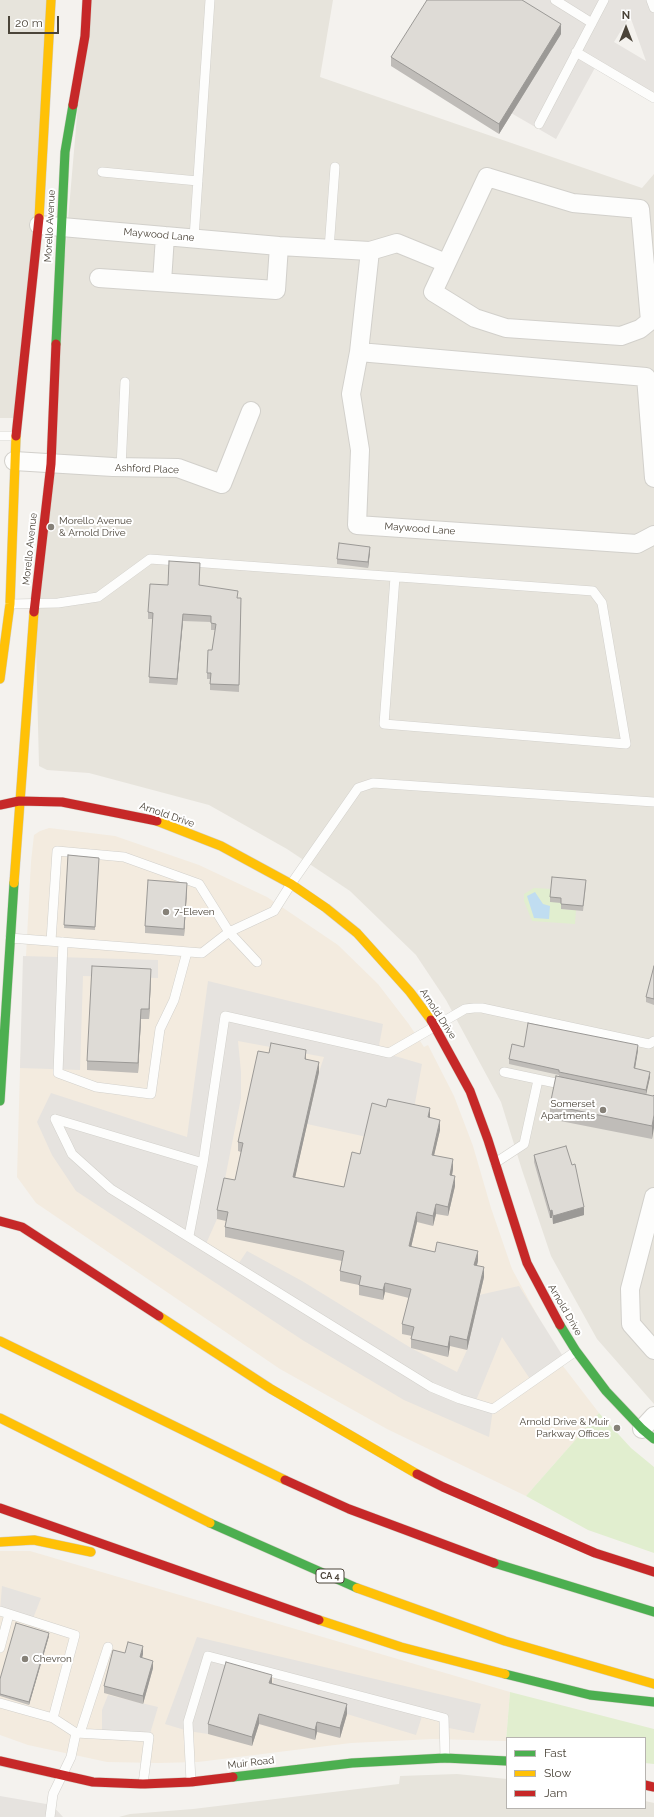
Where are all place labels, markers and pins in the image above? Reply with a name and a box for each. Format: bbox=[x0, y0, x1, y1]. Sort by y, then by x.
place label: Morello Avenue & Arnold Drive bbox=[59, 515, 132, 538]
marker: Morello Avenue & Arnold Drive bbox=[46, 522, 56, 532]
place label: 7-Eleven bbox=[174, 906, 215, 918]
marker: 7-Eleven bbox=[161, 907, 171, 917]
place label: Somerset Apartments bbox=[541, 1098, 595, 1122]
marker: Somerset Apartments bbox=[598, 1105, 608, 1115]
place label: Arnold Drive & Muir Parkway Offices bbox=[519, 1416, 609, 1440]
marker: Arnold Drive & Muir Parkway Offices bbox=[612, 1423, 622, 1433]
place label: Chevron bbox=[33, 1653, 72, 1665]
marker: Chevron bbox=[20, 1654, 30, 1664]

